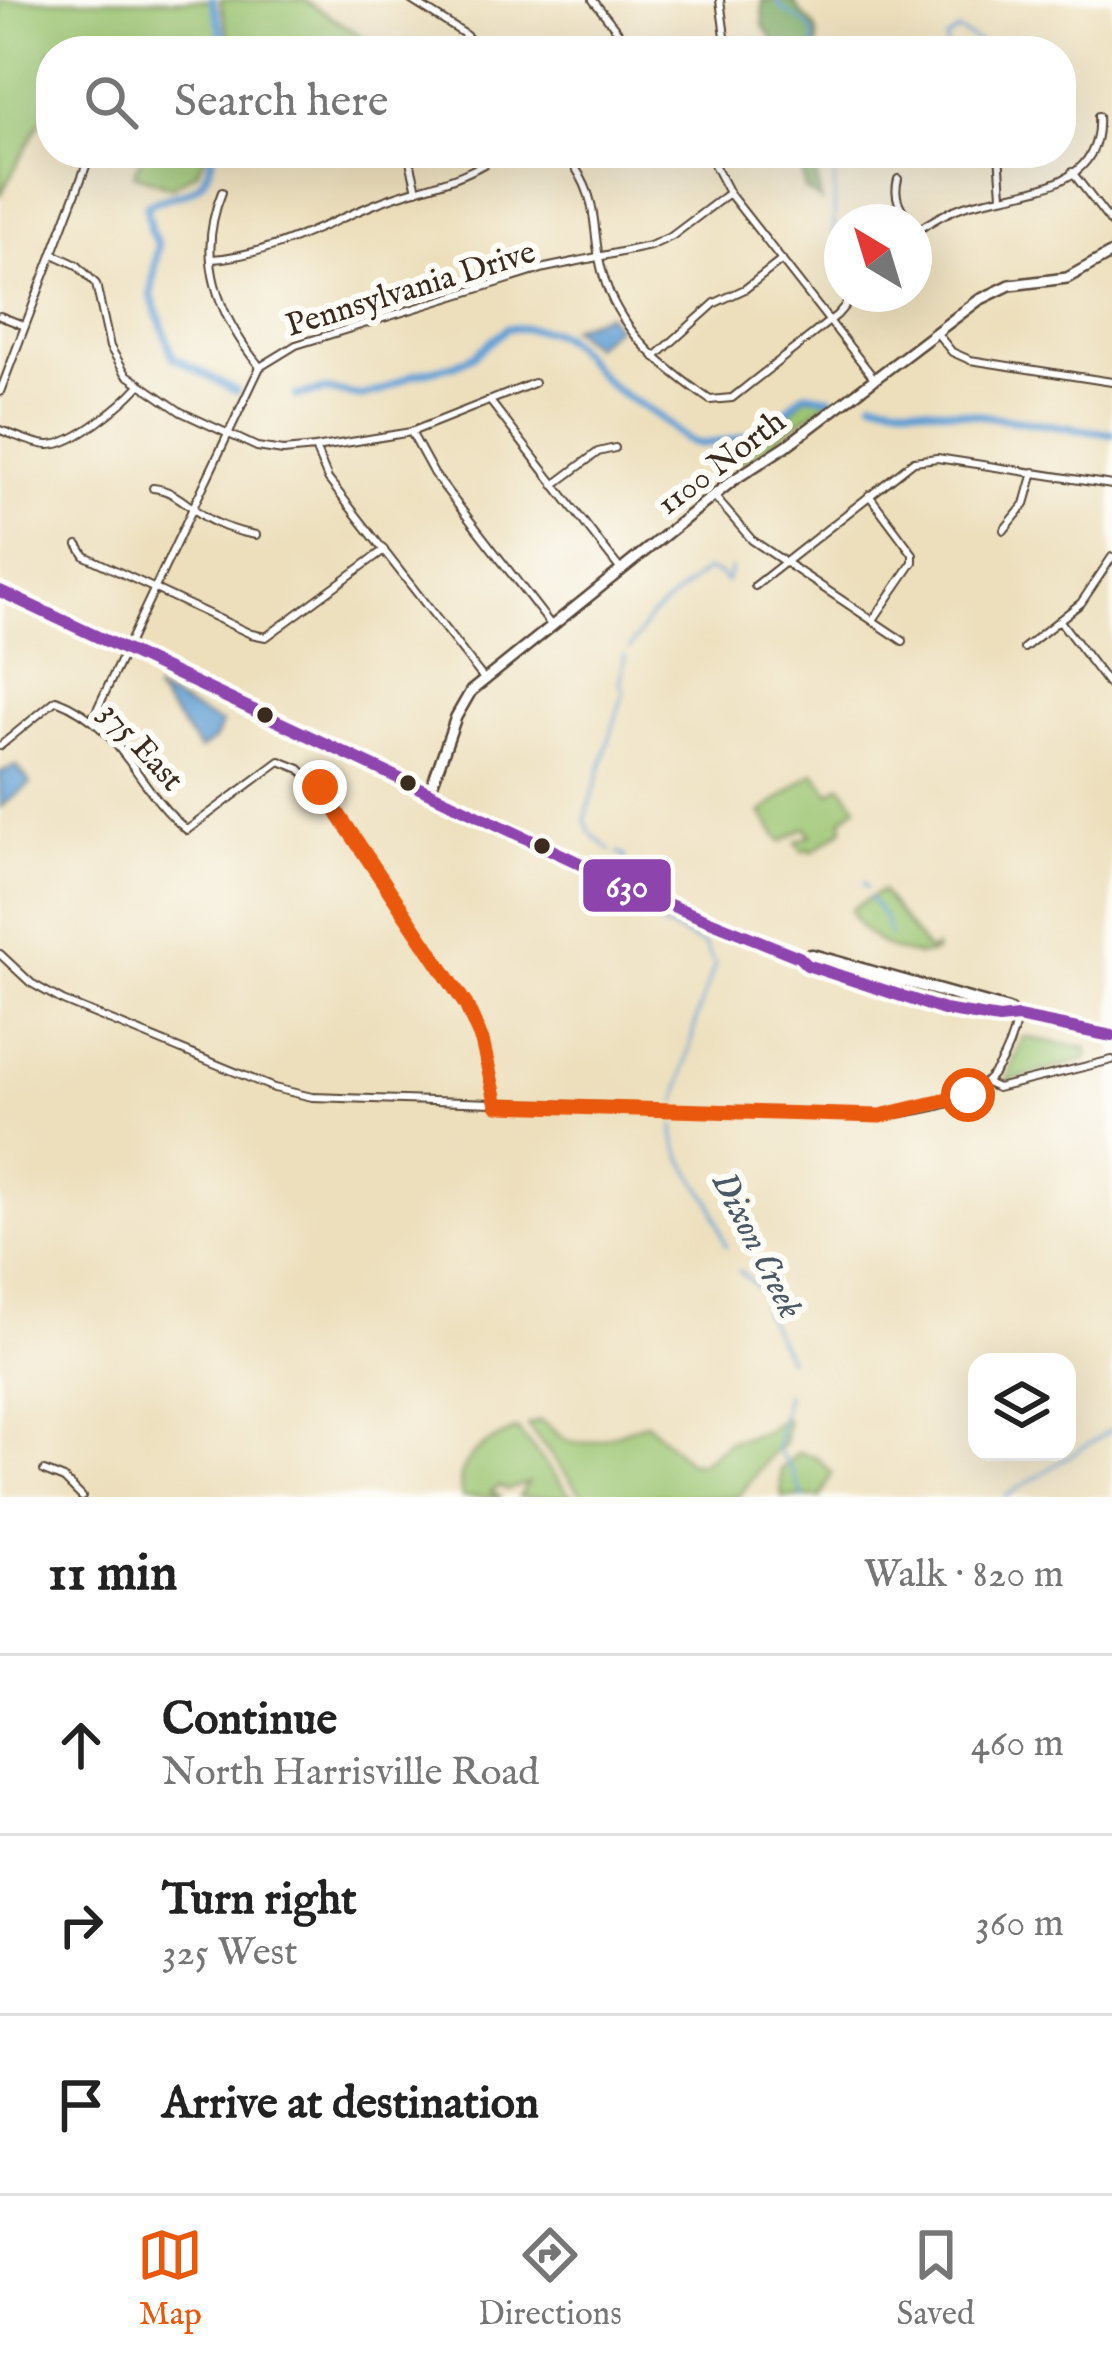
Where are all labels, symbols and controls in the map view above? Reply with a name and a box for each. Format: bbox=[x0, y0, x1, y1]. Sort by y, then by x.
search box bbox=[36, 36, 1076, 168]
icon: search bbox=[78, 69, 144, 135]
text: Search here bbox=[174, 74, 388, 131]
north arrow bbox=[824, 204, 932, 312]
street label: Pennsylvania Drive bbox=[281, 232, 541, 348]
street label: 1100 North bbox=[649, 401, 795, 525]
street label: 375 East bbox=[89, 693, 192, 801]
unlabelled marker bbox=[254, 704, 276, 726]
route end bbox=[293, 760, 347, 814]
unlabelled marker bbox=[397, 772, 419, 794]
unlabelled marker bbox=[531, 835, 553, 857]
line badge: 630 bbox=[581, 857, 673, 914]
text: 630 bbox=[606, 867, 648, 909]
route start bbox=[941, 1068, 995, 1122]
water label: Dixon Creek bbox=[700, 1164, 813, 1326]
map controls bbox=[968, 1353, 1076, 1461]
button: layers bbox=[968, 1353, 1076, 1461]
text: 11 min bbox=[48, 1543, 177, 1608]
text: Walk · 820 m bbox=[864, 1551, 1064, 1600]
text: Continue bbox=[162, 1692, 337, 1749]
icon: ahead bbox=[48, 1712, 114, 1778]
text: 460 m bbox=[971, 1720, 1064, 1769]
text: North Harrisville Road bbox=[162, 1749, 539, 1798]
text: Turn right bbox=[162, 1872, 357, 1929]
icon: right bbox=[48, 1892, 114, 1958]
text: 360 m bbox=[975, 1900, 1064, 1949]
text: 325 West bbox=[162, 1929, 298, 1978]
icon: arrive bbox=[48, 2072, 114, 2138]
text: Arrive at destination bbox=[162, 2076, 539, 2133]
tab: Map bbox=[137, 2222, 203, 2336]
tab: Directions bbox=[478, 2222, 622, 2336]
tab: Saved bbox=[897, 2222, 975, 2336]

